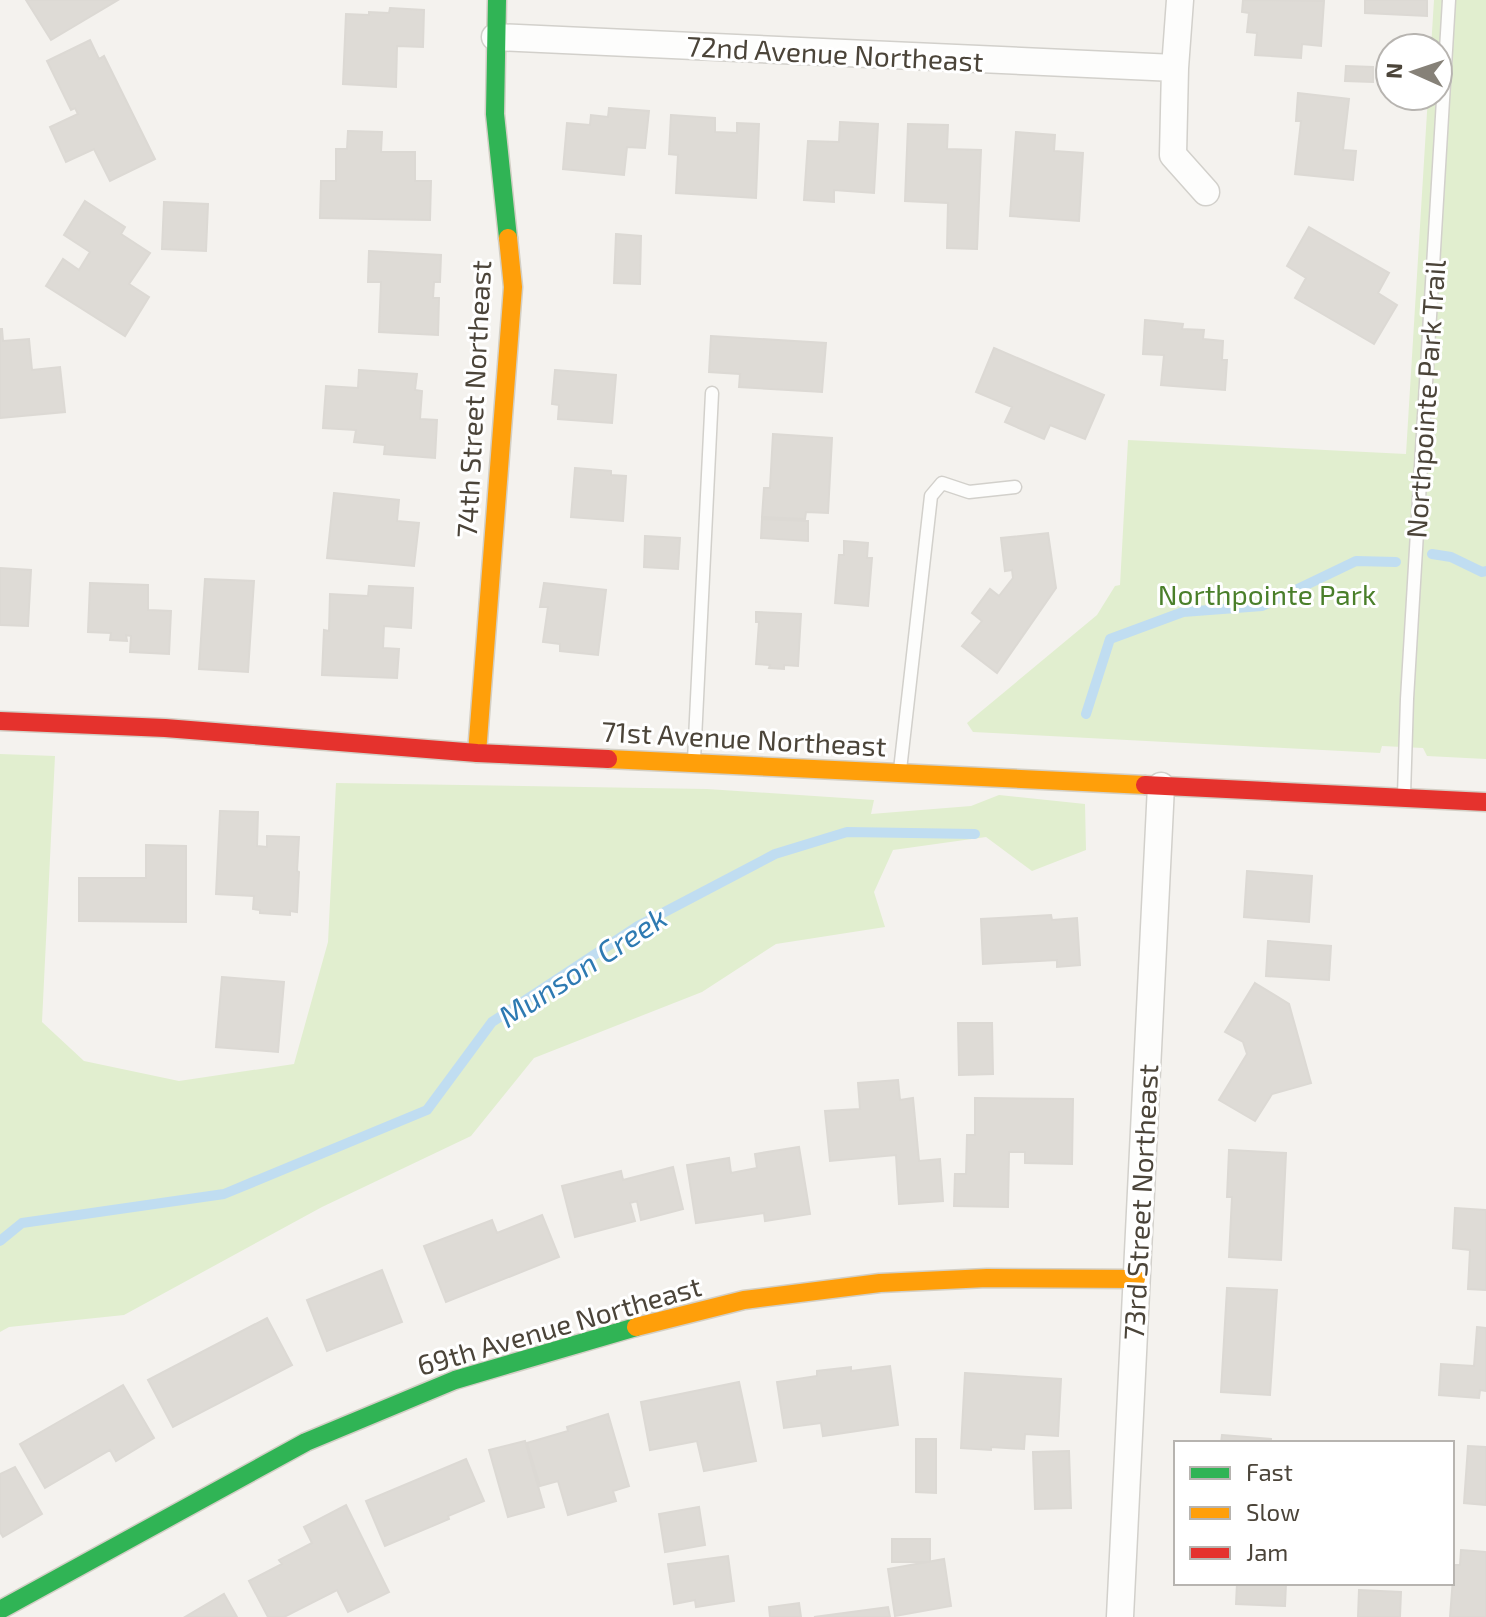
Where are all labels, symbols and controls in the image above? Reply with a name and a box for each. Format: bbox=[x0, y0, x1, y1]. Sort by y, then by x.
street label: 72nd Avenue Northeast bbox=[686, 28, 984, 78]
north arrow bbox=[1374, 32, 1454, 112]
text: N bbox=[1380, 62, 1406, 80]
street label: Northpointe Park Trail bbox=[1398, 258, 1452, 539]
street label: 74th Street Northeast bbox=[449, 259, 497, 539]
park label: Northpointe Park bbox=[1158, 577, 1376, 611]
street label: 71st Avenue Northeast bbox=[601, 714, 887, 762]
water label: Munson Creek bbox=[491, 898, 673, 1034]
street label: 73rd Street Northeast bbox=[1116, 1063, 1164, 1341]
street label: 69th Avenue Northeast bbox=[413, 1268, 705, 1382]
legend bbox=[1174, 1441, 1454, 1585]
text: Fast bbox=[1246, 1457, 1293, 1486]
text: Slow bbox=[1246, 1497, 1300, 1526]
text: Jam bbox=[1246, 1537, 1288, 1566]

